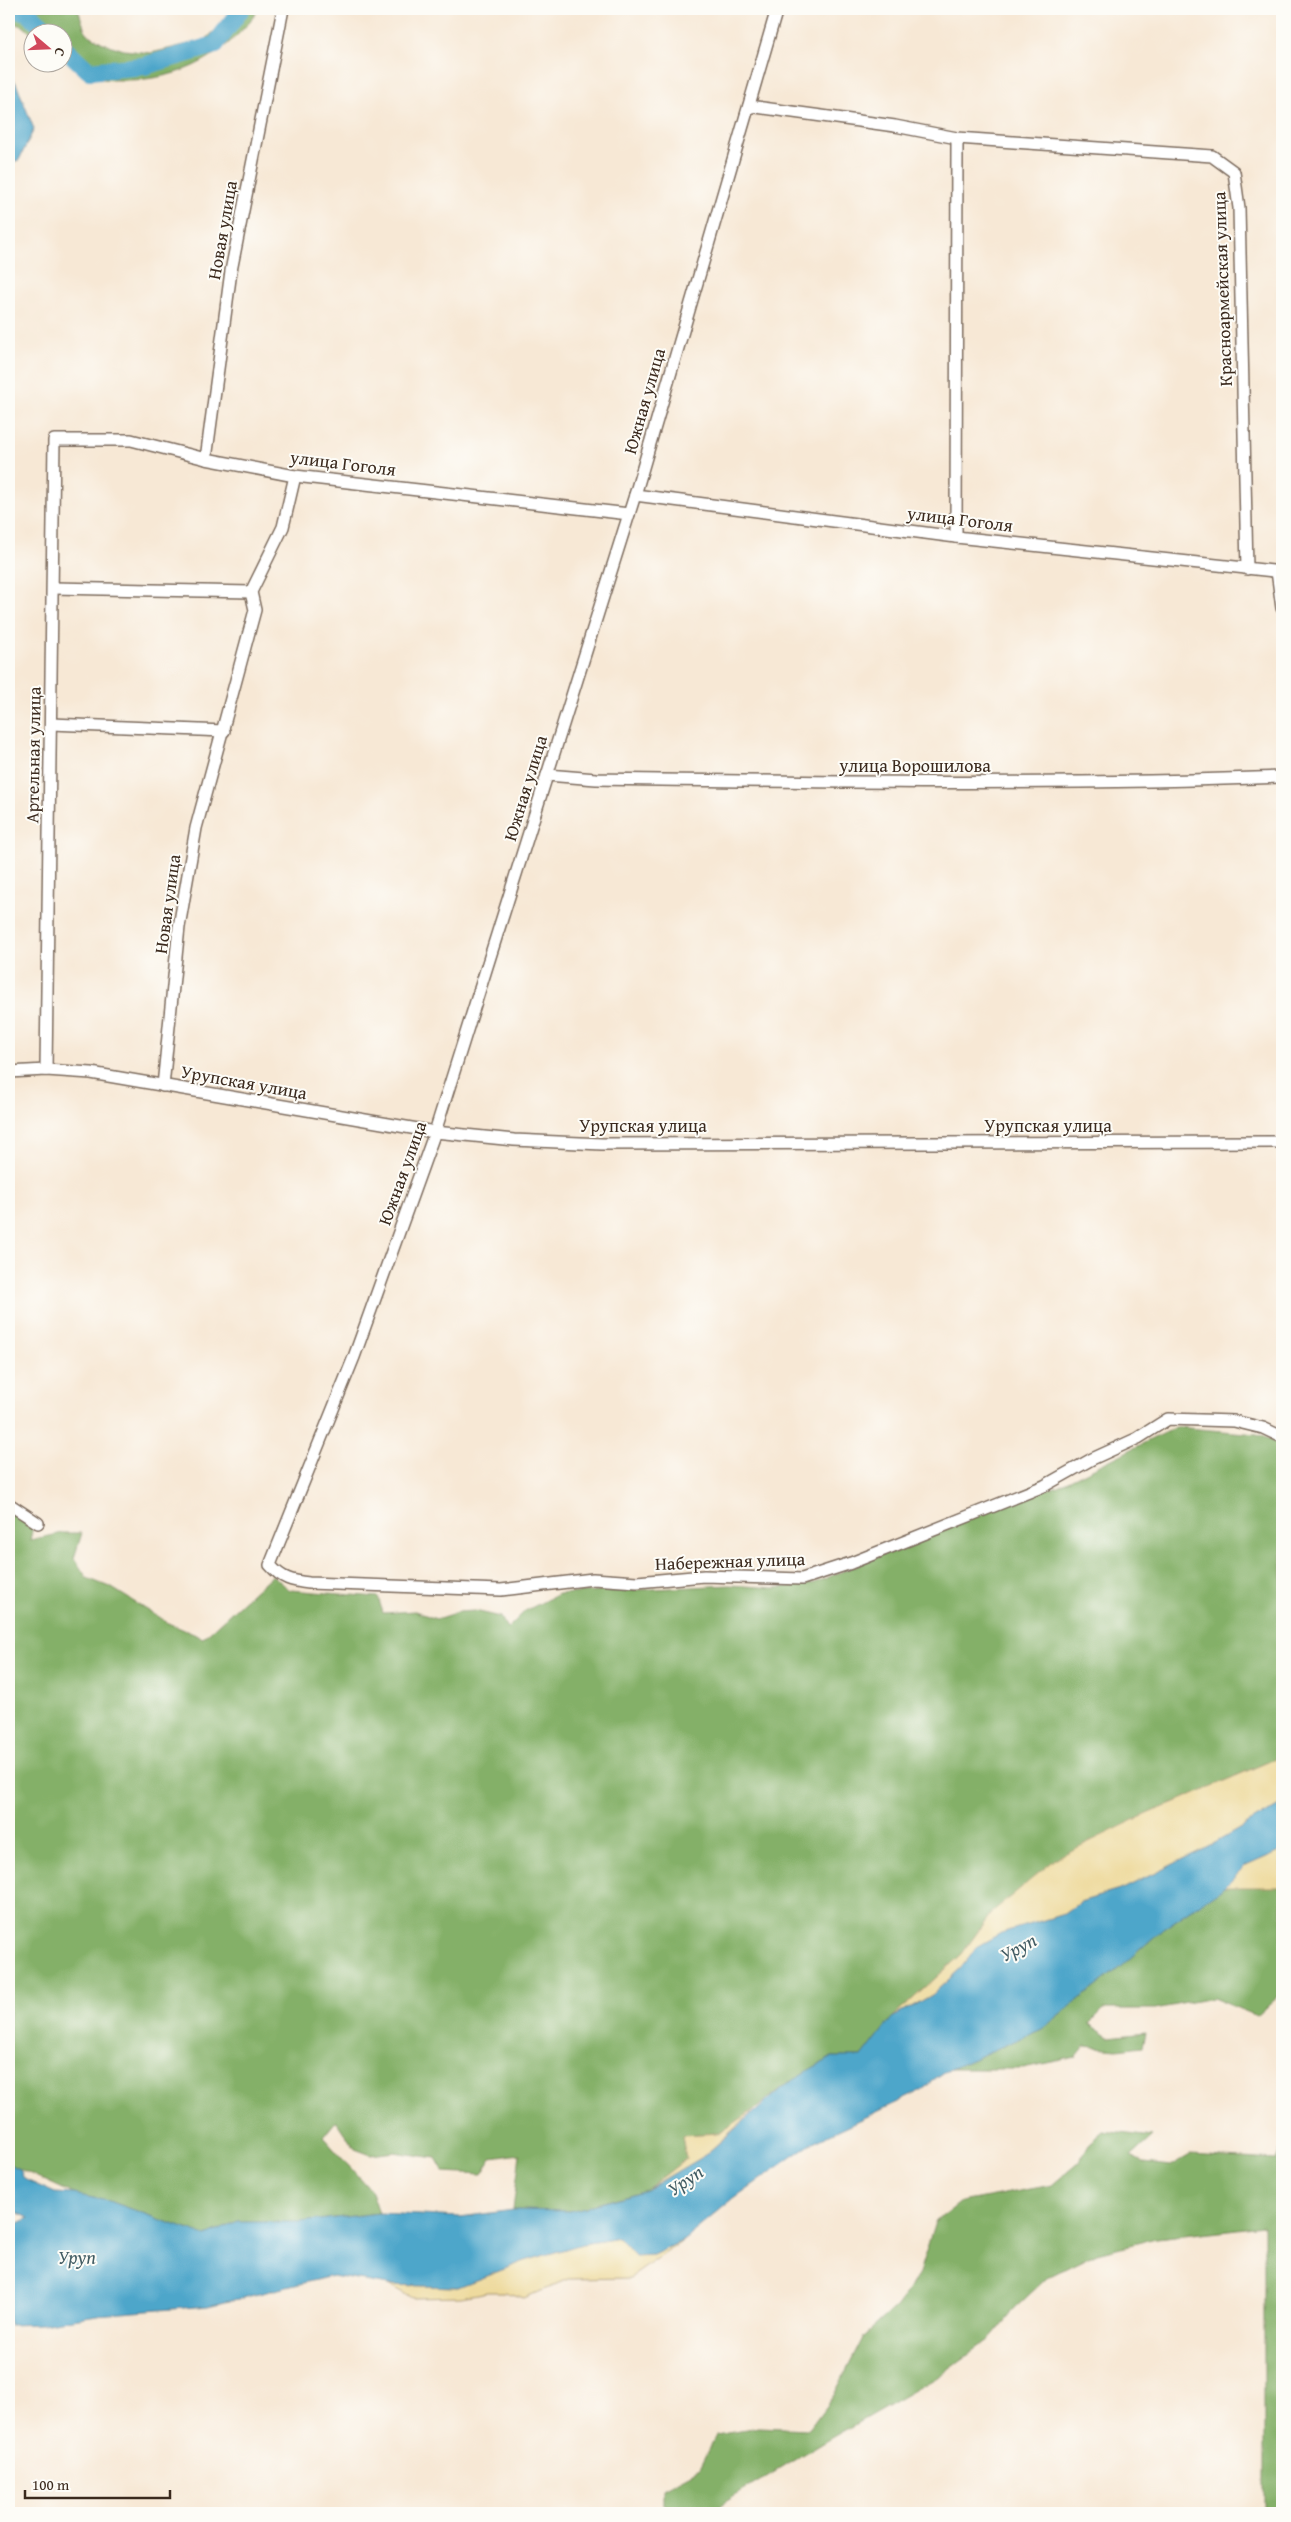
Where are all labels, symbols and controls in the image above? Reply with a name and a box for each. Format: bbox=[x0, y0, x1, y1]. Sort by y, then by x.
north arrow bbox=[22, 22, 72, 72]
text: С bbox=[50, 45, 71, 59]
street label: Новая улица bbox=[200, 178, 244, 282]
street label: Красноармейская улица bbox=[1205, 191, 1239, 387]
street label: Южная улица bbox=[616, 344, 672, 457]
street label: улица Гоголя bbox=[288, 443, 397, 483]
street label: улица Гоголя bbox=[905, 499, 1014, 539]
street label: Артельная улица bbox=[18, 686, 48, 824]
street label: Южная улица bbox=[496, 731, 554, 844]
street label: улица Ворошилова bbox=[838, 752, 991, 779]
street label: Новая улица bbox=[147, 852, 187, 955]
street label: Урупская улица bbox=[179, 1058, 310, 1106]
street label: Урупская улица bbox=[579, 1112, 707, 1139]
street label: Урупская улица bbox=[984, 1112, 1112, 1139]
street label: Южная улица bbox=[371, 1117, 434, 1229]
street label: Набережная улица bbox=[654, 1545, 806, 1577]
water label: Уруп bbox=[995, 1926, 1042, 1968]
water label: Уруп bbox=[661, 2158, 709, 2202]
water label: Уруп bbox=[58, 2243, 96, 2271]
scale bar bbox=[25, 2467, 170, 2499]
text: 100 m bbox=[32, 2474, 70, 2495]

